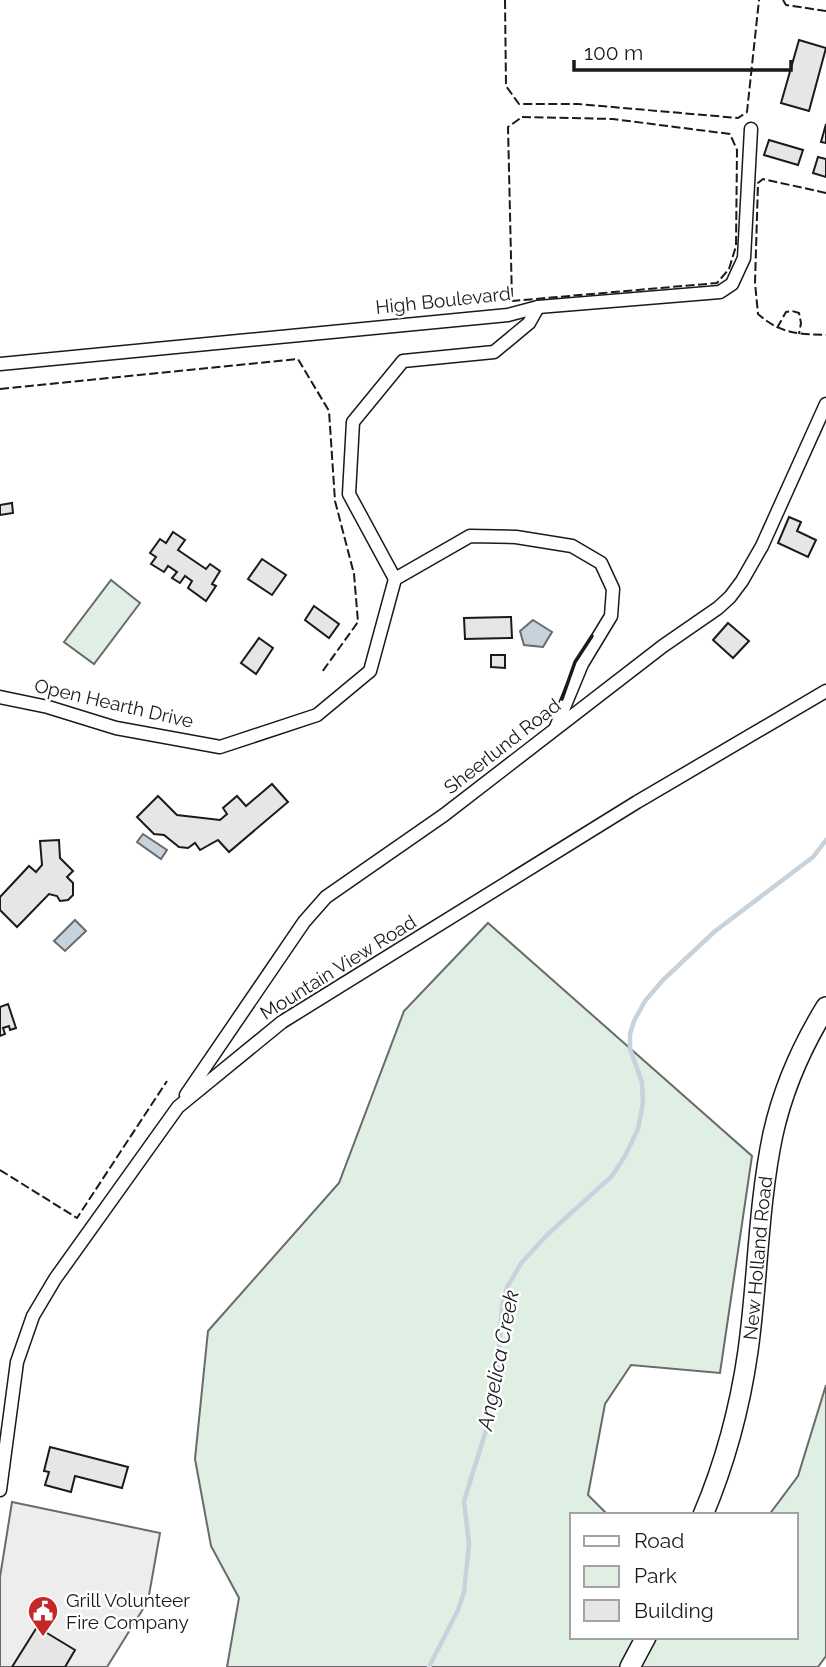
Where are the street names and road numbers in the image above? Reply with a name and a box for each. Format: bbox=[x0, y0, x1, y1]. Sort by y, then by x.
street label: High Boulevard bbox=[374, 282, 512, 318]
street label: Open Hearth Drive bbox=[32, 674, 196, 732]
street label: Sheerlund Road bbox=[440, 694, 564, 798]
street label: Mountain View Road bbox=[256, 910, 420, 1024]
street label: New Holland Road bbox=[739, 1175, 777, 1341]

